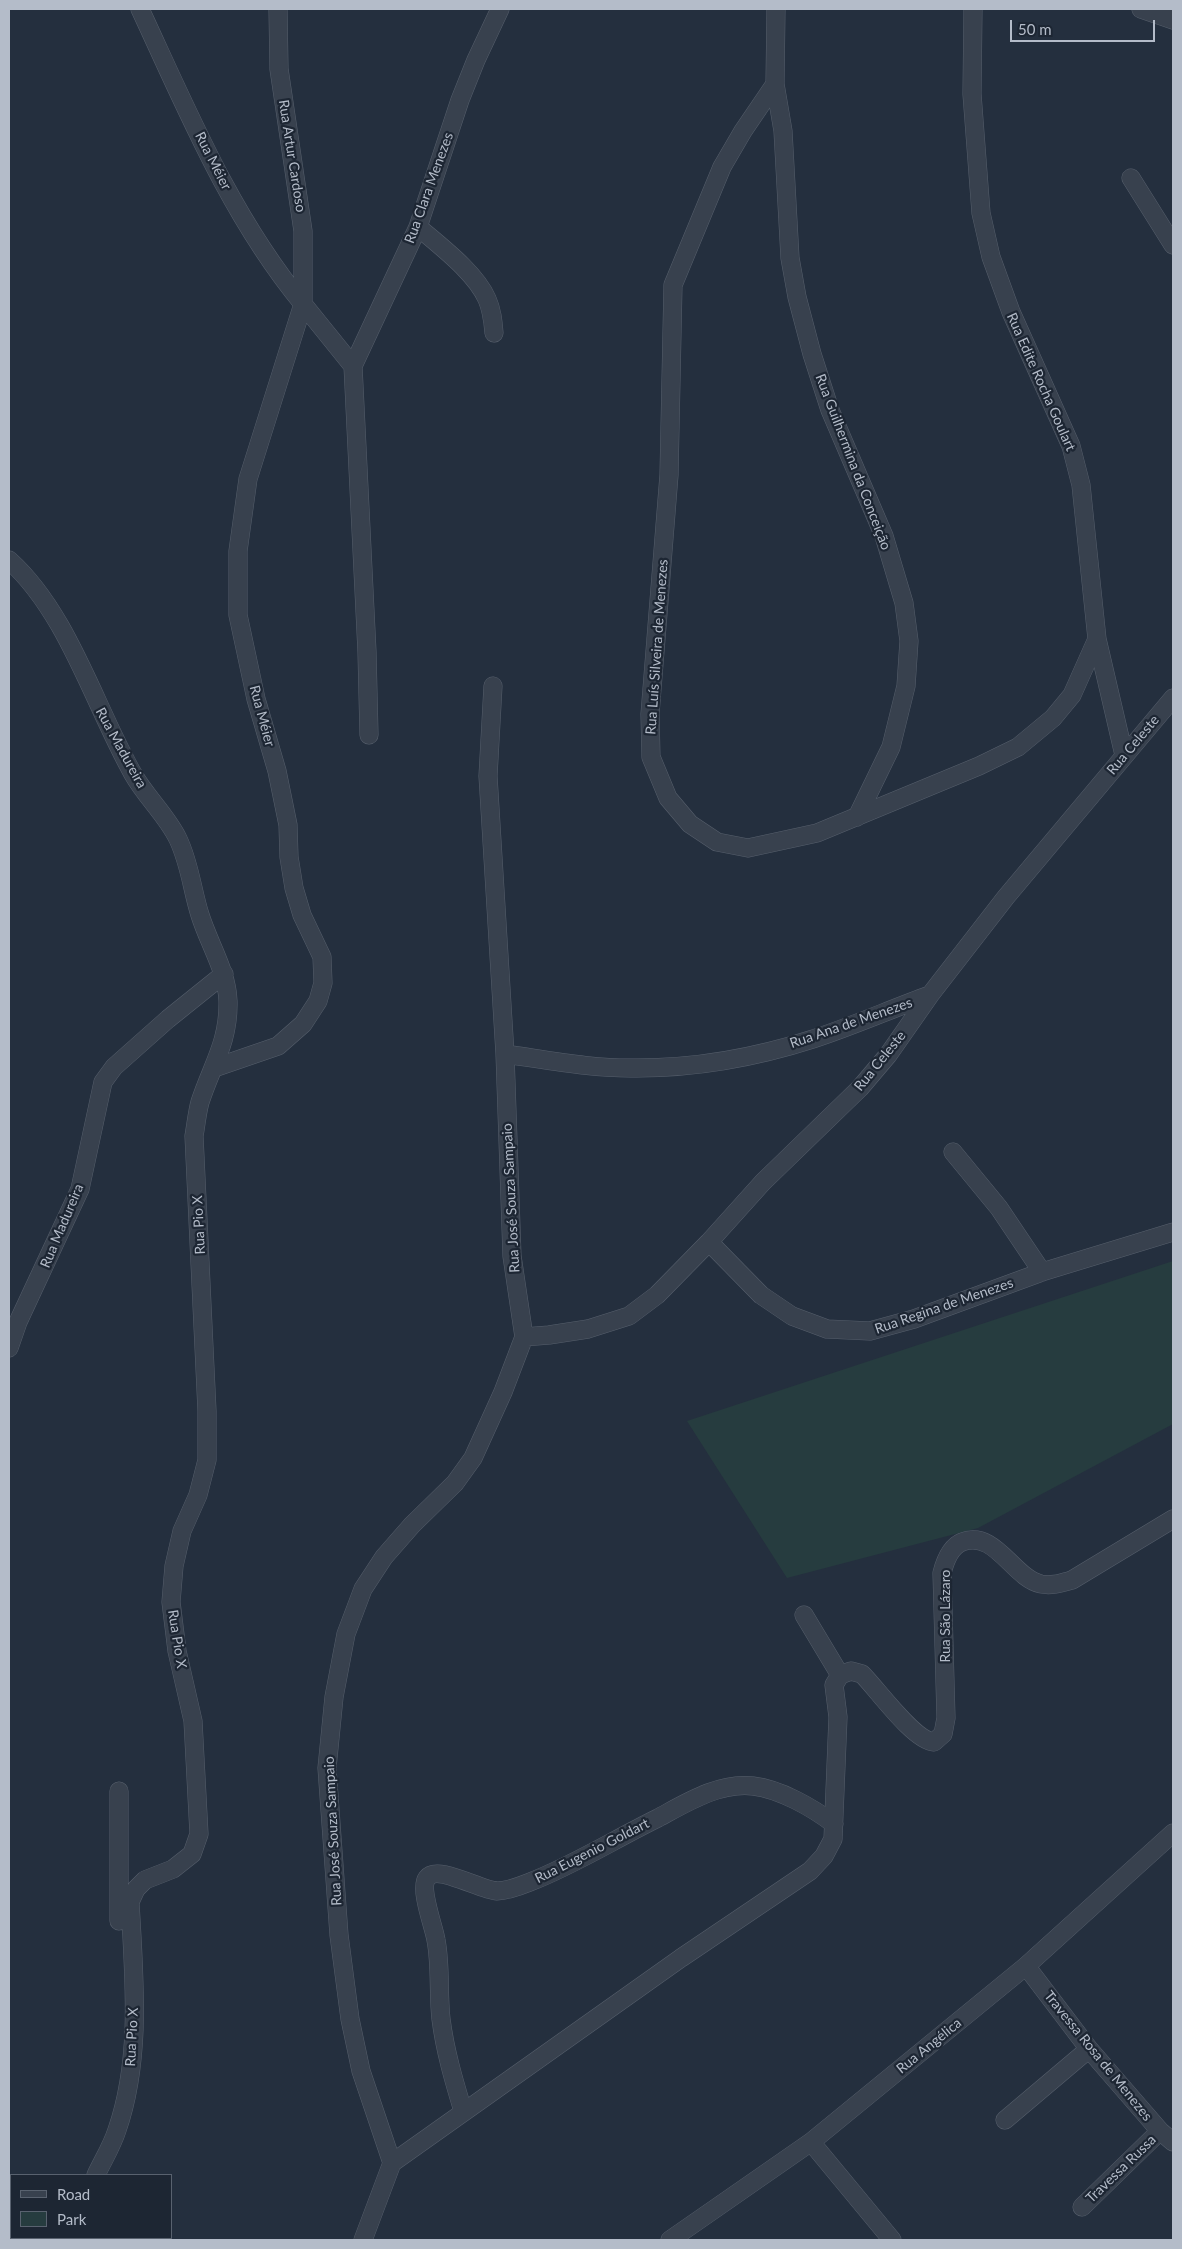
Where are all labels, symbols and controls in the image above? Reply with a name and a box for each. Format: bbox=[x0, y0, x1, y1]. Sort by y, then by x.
scale bar bbox=[1012, 10, 1157, 42]
text: 50 m bbox=[1018, 20, 1052, 38]
street label: Rua Artur Cardoso bbox=[275, 98, 309, 214]
street label: Rua Méier bbox=[191, 129, 235, 193]
street label: Rua Clara Menezes bbox=[401, 130, 457, 246]
street label: Rua Edite Rocha Goulart bbox=[1003, 310, 1079, 454]
street label: Rua Guilhermina da Conceição bbox=[812, 372, 894, 552]
street label: Rua Luís Silveira de Menezes bbox=[642, 559, 672, 735]
street label: Rua Méier bbox=[246, 683, 278, 749]
street label: Rua Madureira bbox=[92, 705, 150, 791]
street label: Rua Celeste bbox=[1103, 712, 1163, 778]
street label: Rua Ana de Menezes bbox=[788, 994, 914, 1052]
street label: Rua Celeste bbox=[851, 1028, 909, 1094]
street label: Rua José Souza Sampaio bbox=[499, 1123, 523, 1273]
street label: Rua Madureira bbox=[37, 1181, 87, 1271]
street label: Rua Pio X bbox=[189, 1195, 209, 1255]
street label: Rua Regina de Menezes bbox=[873, 1274, 1015, 1338]
street label: Rua São Lázaro bbox=[937, 1570, 953, 1662]
street label: Rua Pio X bbox=[164, 1608, 190, 1670]
street label: Rua José Souza Sampaio bbox=[321, 1756, 345, 1906]
street label: Rua Eugenio Goldart bbox=[532, 1815, 652, 1887]
street label: Travessa Rosa de Menezes bbox=[1040, 1988, 1156, 2124]
street label: Rua Pio X bbox=[122, 2007, 142, 2067]
street label: Rua Angélica bbox=[893, 2015, 965, 2077]
street label: Travessa Russa bbox=[1082, 2131, 1160, 2207]
legend bbox=[10, 2174, 172, 2239]
text: Road bbox=[57, 2185, 90, 2203]
text: Park bbox=[57, 2210, 86, 2228]

